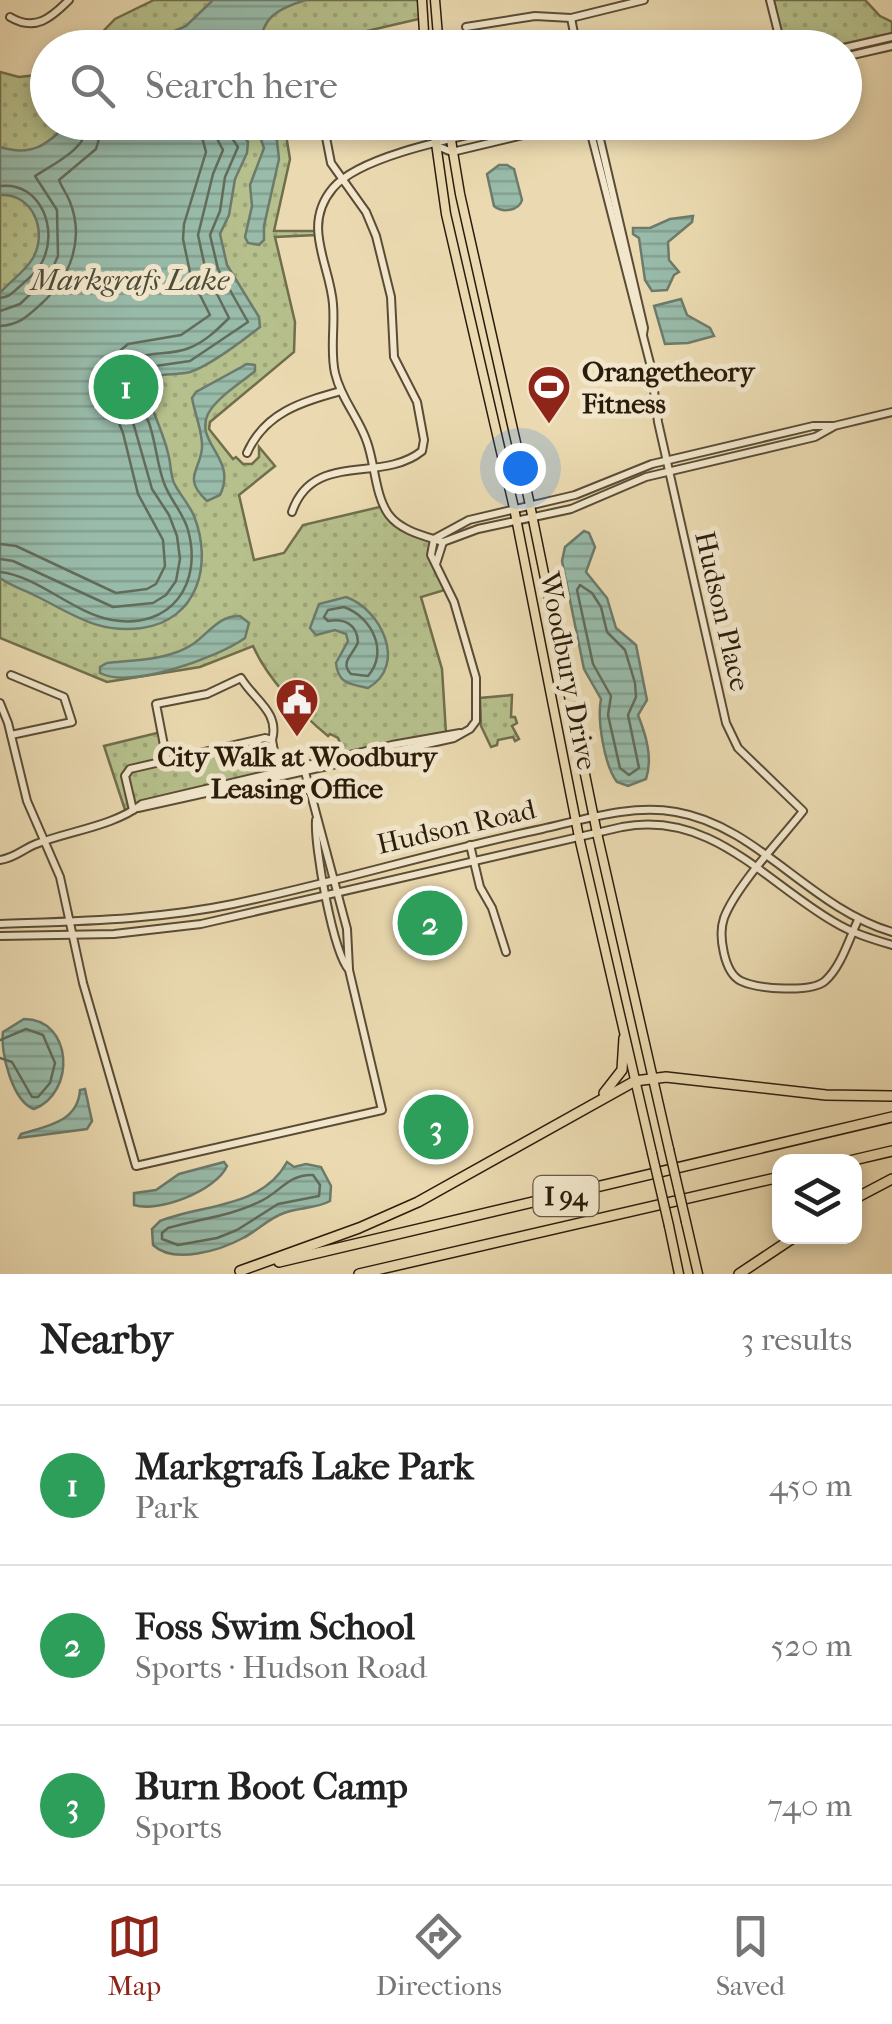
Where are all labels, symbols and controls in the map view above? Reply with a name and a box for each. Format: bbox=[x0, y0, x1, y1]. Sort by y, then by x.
search box bbox=[30, 30, 862, 140]
icon: search bbox=[65, 58, 120, 113]
text: Search here bbox=[145, 63, 338, 108]
water label: Markgrafs Lake bbox=[29, 263, 230, 298]
pin: 1 bbox=[94, 350, 158, 424]
place label: Orangetheory Fitness bbox=[582, 355, 756, 420]
sports icon: Orangetheory Fitness bbox=[526, 364, 572, 425]
your location bbox=[495, 443, 546, 494]
street label: Hudson Place bbox=[688, 528, 757, 694]
street label: Woodbury Drive bbox=[533, 568, 604, 773]
public building icon: City Walk at Woodbury Leasing Office bbox=[274, 677, 320, 738]
place label: City Walk at Woodbury Leasing Office bbox=[157, 740, 439, 805]
street label: Hudson Road bbox=[374, 792, 539, 861]
pin: 2 bbox=[398, 886, 462, 960]
pin: 3 bbox=[404, 1090, 468, 1164]
map controls bbox=[772, 1154, 862, 1244]
button: layers bbox=[772, 1154, 862, 1244]
road number: I 94 bbox=[534, 1176, 598, 1216]
text: Nearby bbox=[40, 1315, 172, 1364]
text: 3 results bbox=[741, 1321, 852, 1358]
text: Markgrafs Lake Park bbox=[135, 1444, 474, 1489]
text: 1 bbox=[67, 1467, 78, 1504]
text: 450 m bbox=[769, 1467, 852, 1504]
text: Park bbox=[135, 1489, 199, 1526]
text: Foss Swim School bbox=[135, 1604, 415, 1649]
text: 2 bbox=[64, 1627, 81, 1664]
text: 520 m bbox=[771, 1627, 852, 1664]
text: Sports · Hudson Road bbox=[135, 1649, 427, 1686]
text: Burn Boot Camp bbox=[135, 1764, 408, 1809]
text: 3 bbox=[66, 1787, 79, 1824]
text: 740 m bbox=[767, 1787, 852, 1824]
text: Sports bbox=[135, 1809, 222, 1846]
tab: Map bbox=[107, 1909, 162, 2002]
tab: Directions bbox=[376, 1909, 502, 2002]
tab: Saved bbox=[716, 1909, 785, 2002]

